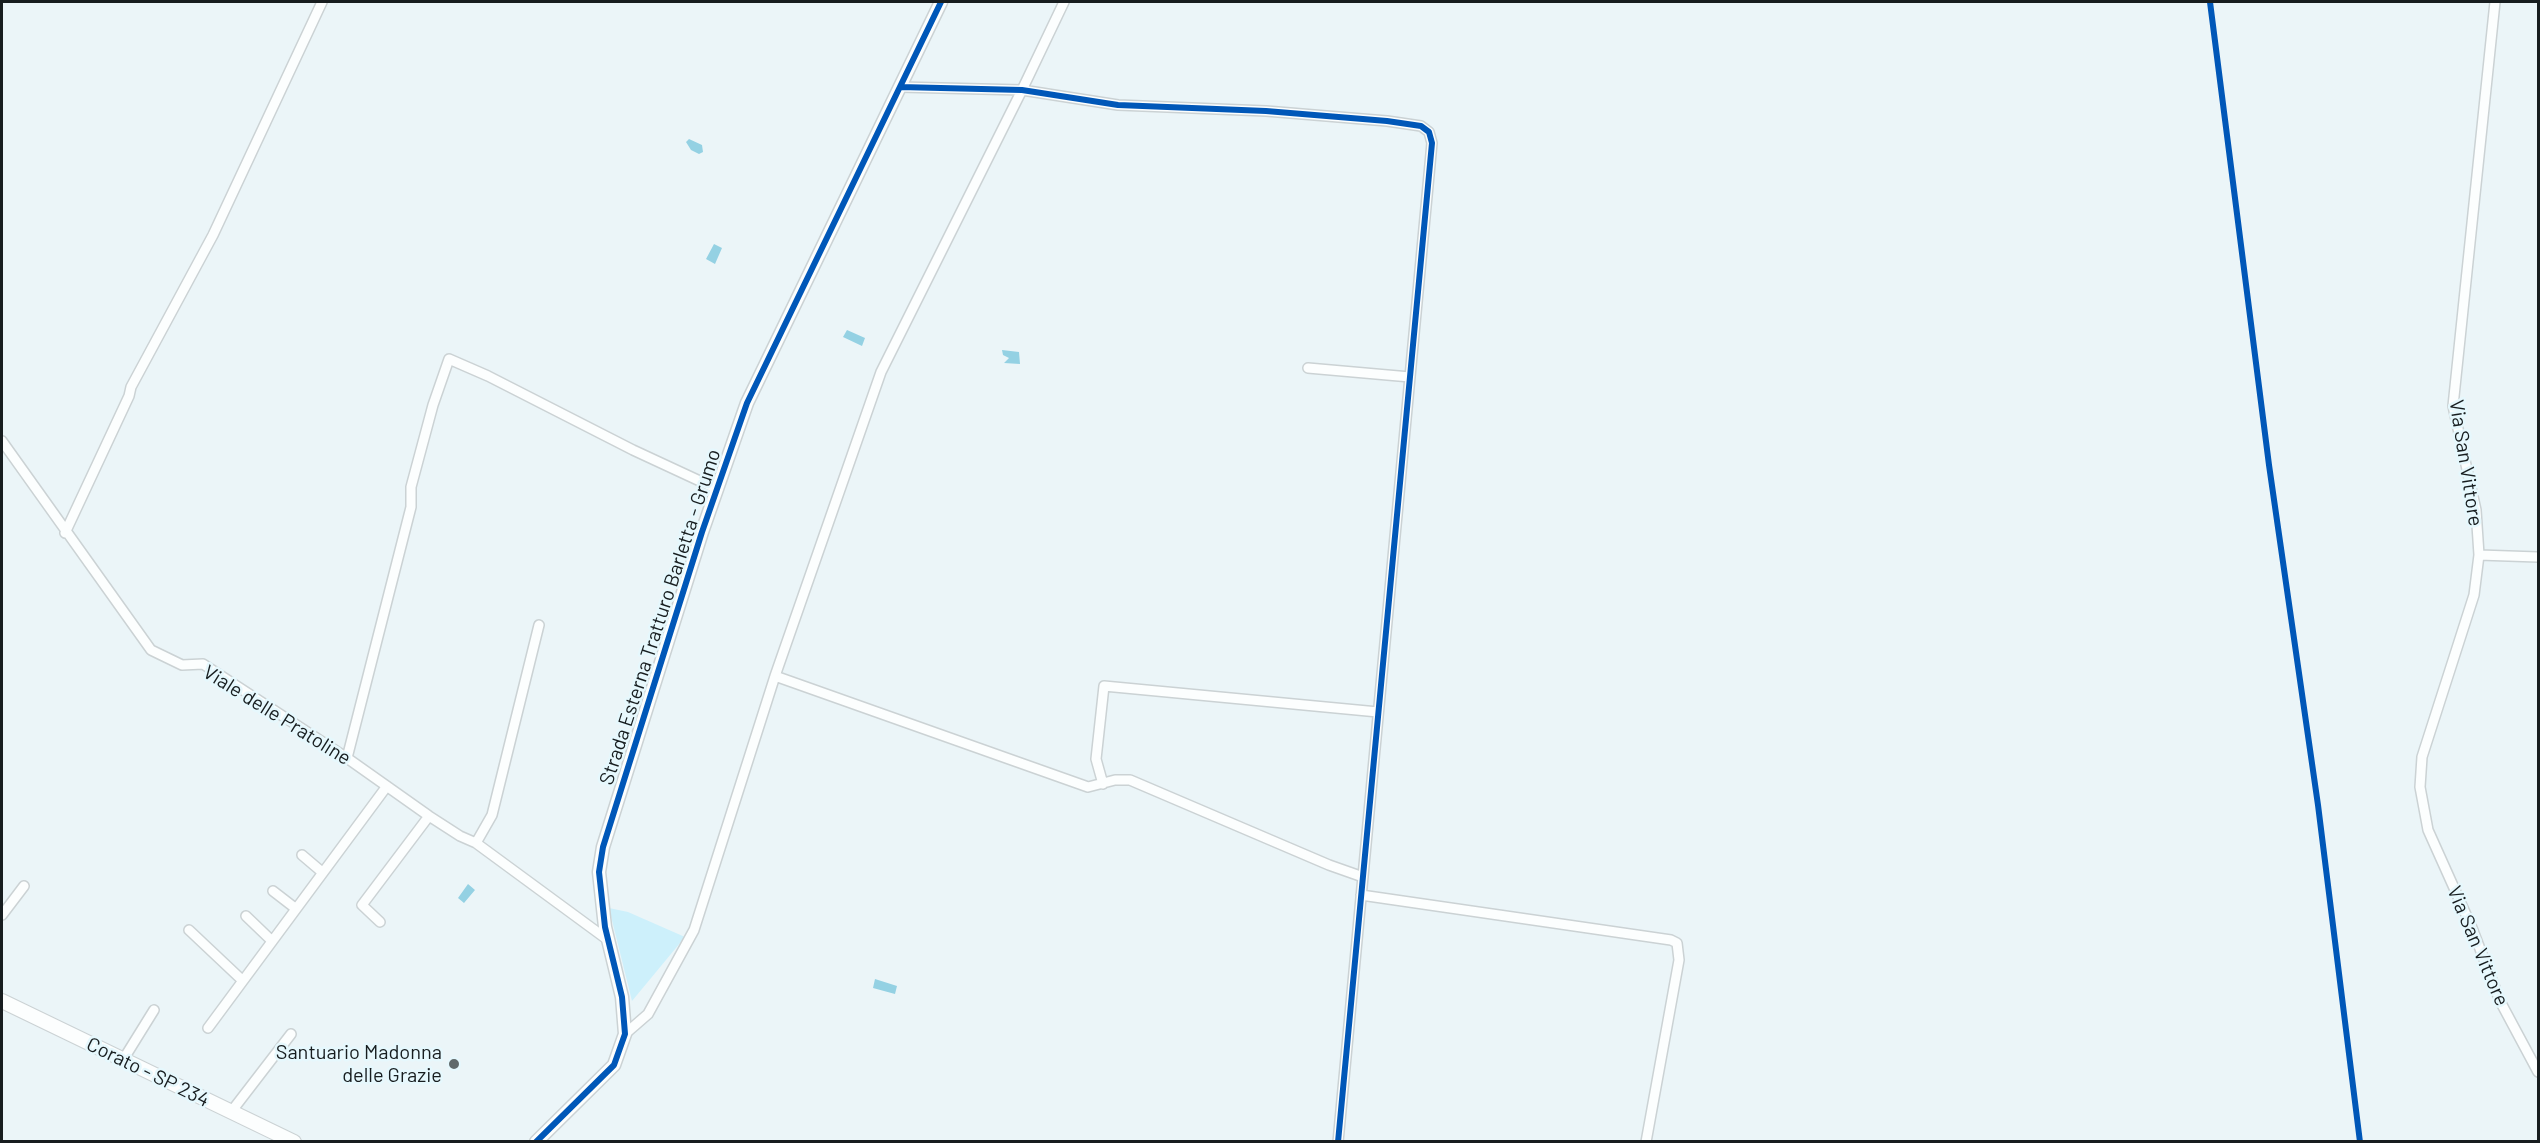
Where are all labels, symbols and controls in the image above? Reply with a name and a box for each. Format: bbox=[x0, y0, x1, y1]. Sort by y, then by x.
street label: Via San Vittore bbox=[2444, 398, 2488, 528]
street label: Strada Esterna Tratturo Barletta - Grumo bbox=[594, 446, 726, 788]
street label: Viale delle Pratoline bbox=[199, 660, 355, 770]
street label: Via San Vittore bbox=[2442, 883, 2514, 1009]
street label: Corato - SP 234 bbox=[83, 1032, 213, 1112]
place label: Santuario Madonna delle Grazie bbox=[276, 1040, 442, 1087]
marker: Santuario Madonna delle Grazie bbox=[447, 1057, 461, 1071]

